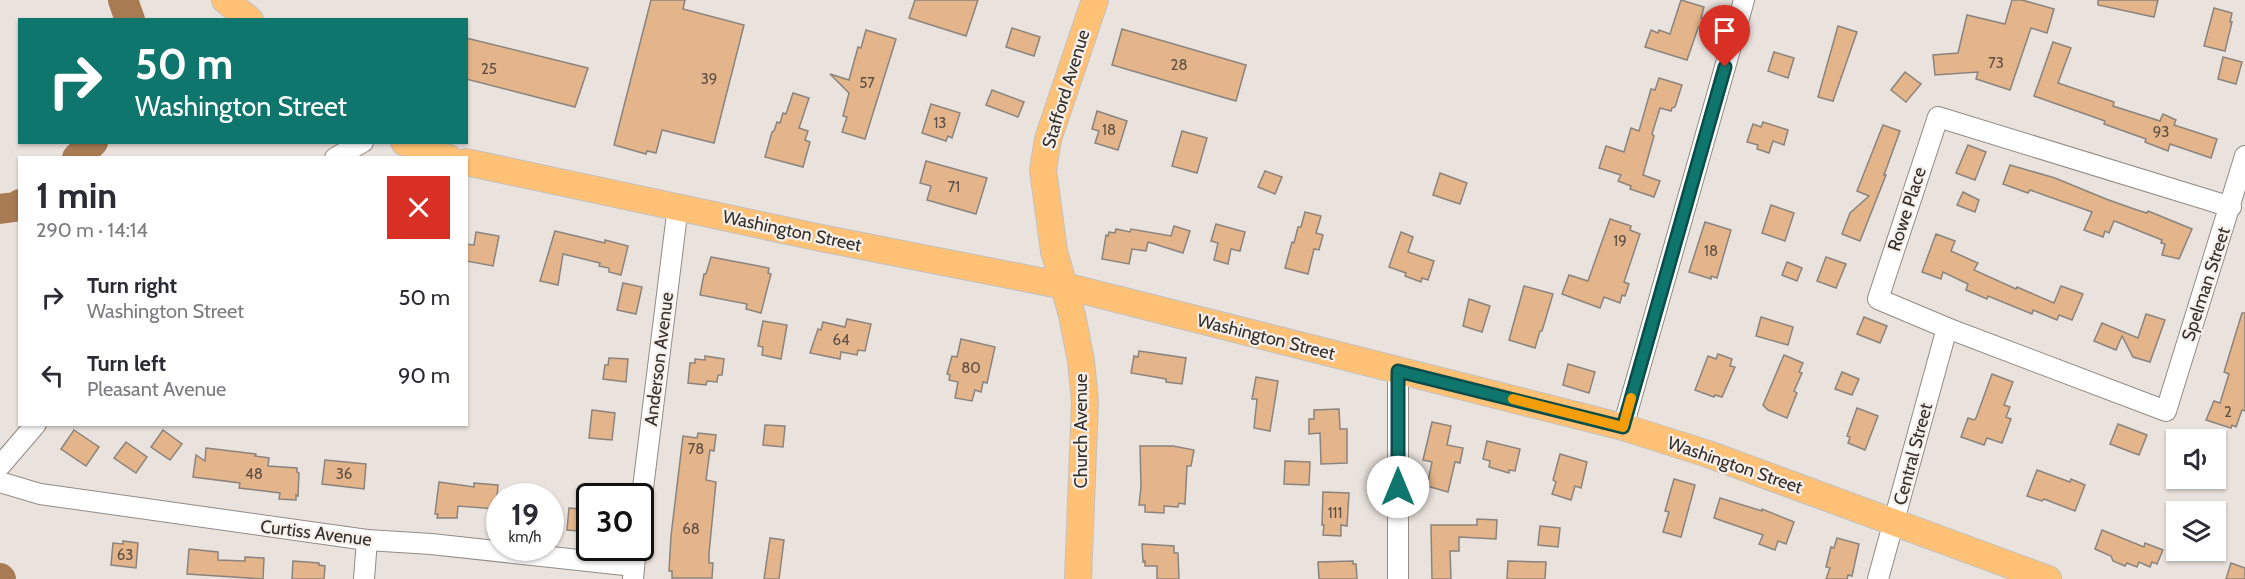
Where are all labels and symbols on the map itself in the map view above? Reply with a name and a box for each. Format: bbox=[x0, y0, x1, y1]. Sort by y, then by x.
pin bbox=[1699, 5, 1750, 67]
street label: Stafford Avenue bbox=[1037, 27, 1095, 151]
house number: 73 bbox=[1988, 54, 2004, 72]
house number: 28 bbox=[1171, 56, 1187, 74]
house number: 25 bbox=[481, 60, 497, 78]
house number: 39 bbox=[701, 70, 717, 88]
house number: 57 bbox=[859, 74, 875, 92]
house number: 13 bbox=[933, 114, 947, 132]
house number: 18 bbox=[1102, 121, 1116, 139]
house number: 93 bbox=[2153, 123, 2169, 141]
street label: Rowe Place bbox=[1883, 164, 1931, 254]
house number: 71 bbox=[948, 178, 960, 196]
street label: Washington Street bbox=[721, 206, 863, 256]
street label: Spelman Street bbox=[2177, 224, 2235, 344]
house number: 19 bbox=[1613, 232, 1627, 250]
house number: 18 bbox=[1704, 242, 1718, 260]
street label: Anderson Avenue bbox=[640, 291, 678, 427]
street label: Washington Street bbox=[1195, 309, 1337, 365]
house number: 64 bbox=[832, 331, 850, 349]
house number: 80 bbox=[961, 359, 981, 377]
street label: Church Avenue bbox=[1070, 374, 1092, 488]
street label: Central Street bbox=[1889, 401, 1937, 507]
house number: 2 bbox=[2224, 403, 2232, 421]
street label: Washington Street bbox=[1665, 432, 1805, 498]
house number: 78 bbox=[688, 440, 704, 458]
position arrow bbox=[1366, 455, 1430, 519]
house number: 48 bbox=[245, 465, 263, 483]
house number: 36 bbox=[336, 465, 352, 483]
speed limit sign: 30 bbox=[576, 483, 654, 561]
house number: 111 bbox=[1328, 504, 1342, 522]
street label: Curtiss Avenue bbox=[259, 515, 373, 551]
house number: 68 bbox=[682, 520, 700, 538]
house number: 63 bbox=[117, 546, 133, 564]

